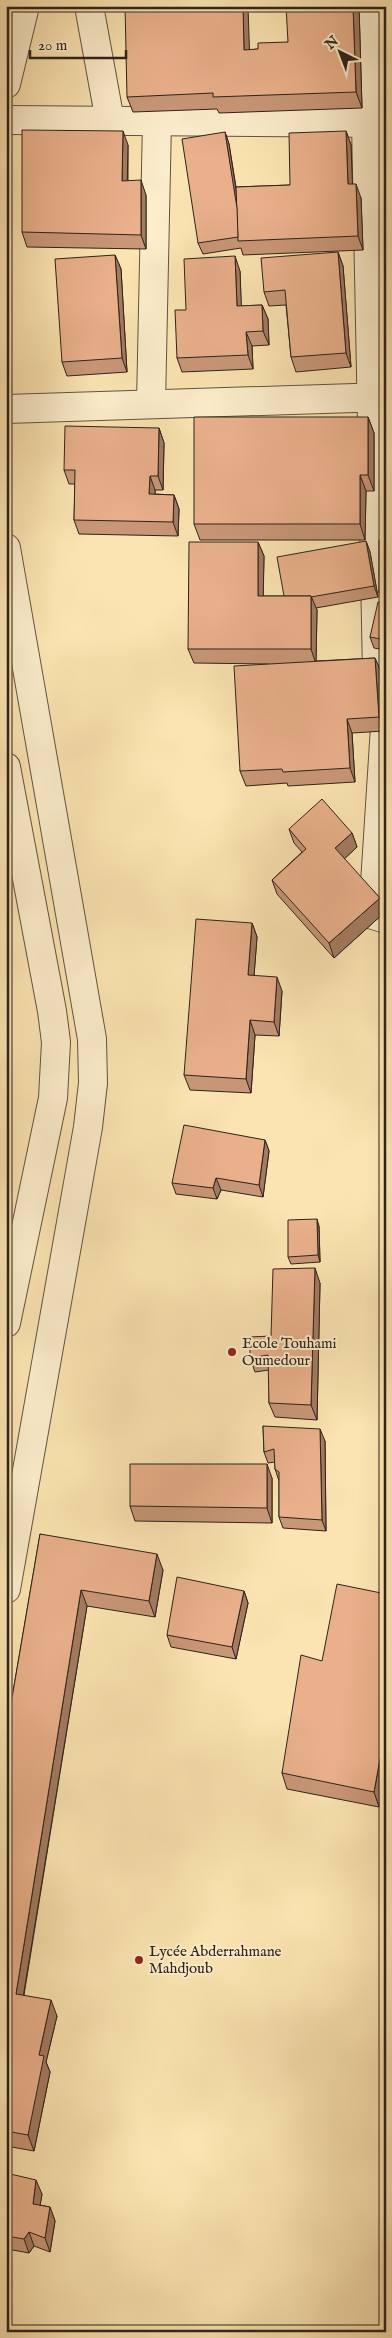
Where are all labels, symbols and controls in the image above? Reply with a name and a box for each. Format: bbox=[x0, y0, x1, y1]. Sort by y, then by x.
scale bar bbox=[30, 28, 126, 60]
north arrow bbox=[314, 28, 364, 78]
text: N bbox=[321, 32, 342, 54]
text: 20 m bbox=[38, 36, 68, 55]
place label: Ecole Touhami Oumedour bbox=[242, 1334, 337, 1370]
marker: Ecole Touhami Oumedour bbox=[226, 1346, 238, 1358]
place label: Lycée Abderrahmane Mahdjoub bbox=[149, 1942, 282, 1978]
marker: Lycée Abderrahmane Mahdjoub bbox=[133, 1954, 145, 1966]

